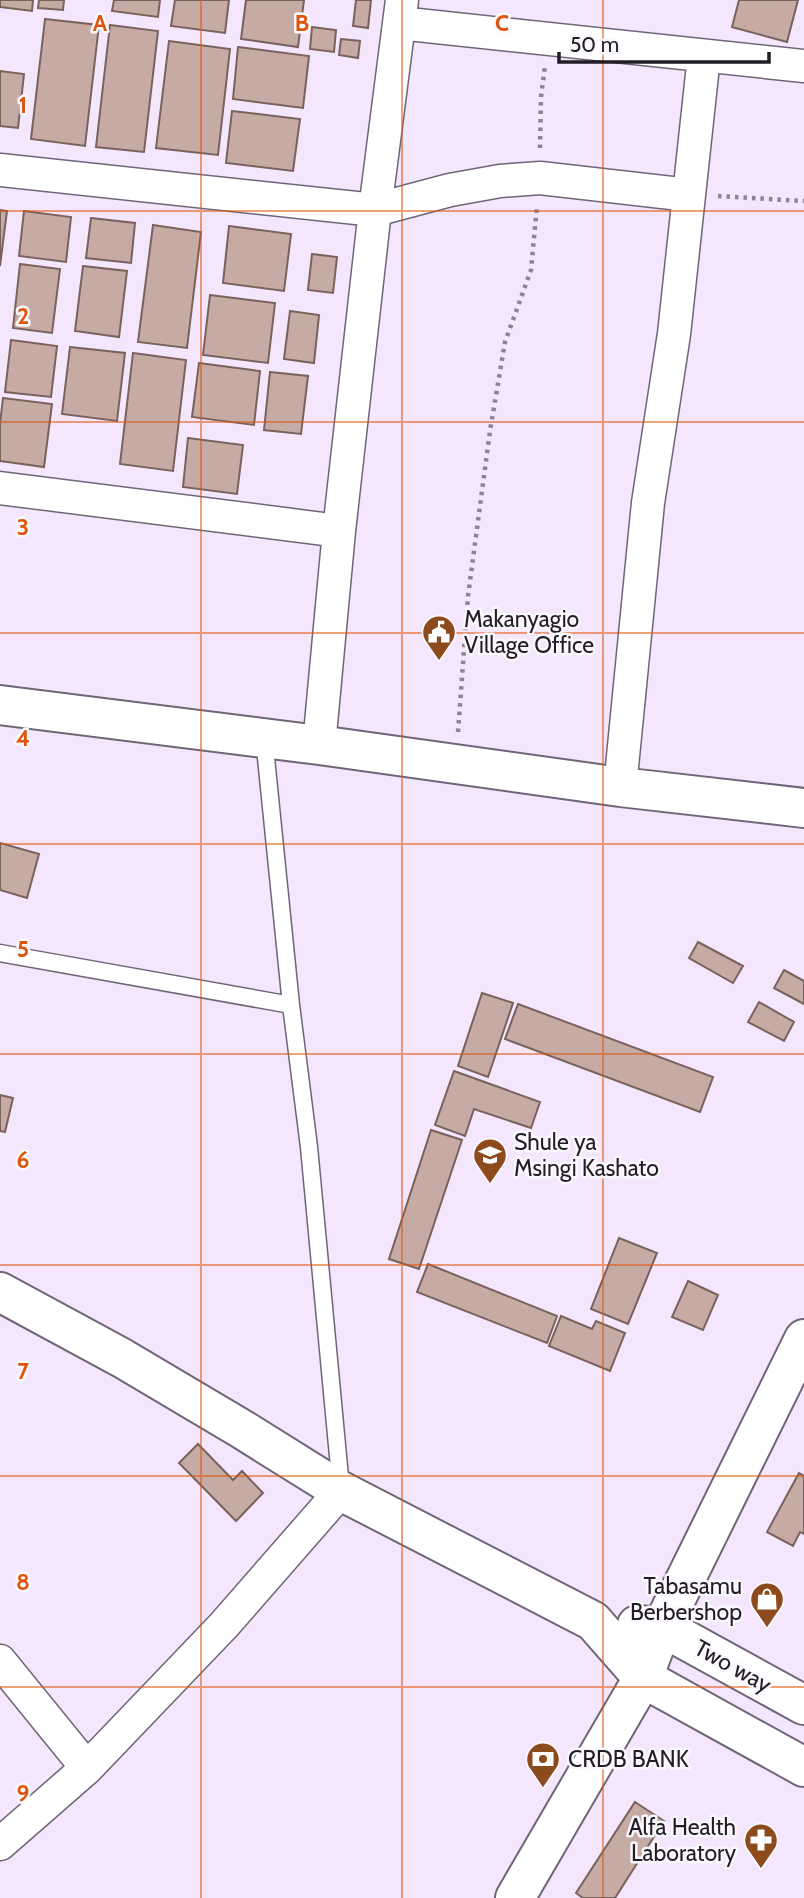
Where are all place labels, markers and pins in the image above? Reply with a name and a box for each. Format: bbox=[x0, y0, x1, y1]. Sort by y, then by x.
place label: Makanyagio Village Office bbox=[464, 605, 594, 659]
public building icon: Makanyagio Village Office bbox=[420, 613, 458, 662]
place label: Shule ya Msingi Kashato bbox=[514, 1128, 659, 1182]
school or university icon: Shule ya Msingi Kashato bbox=[471, 1136, 509, 1185]
place label: Tabasamu Berbershop bbox=[630, 1572, 742, 1626]
shop icon: Tabasamu Berbershop bbox=[748, 1580, 786, 1629]
bank icon: CRDB BANK bbox=[524, 1740, 562, 1789]
place label: CRDB BANK bbox=[568, 1745, 689, 1773]
place label: Alfa Health Laboratory bbox=[629, 1813, 736, 1867]
pharmacy icon: Alfa Health Laboratory bbox=[742, 1821, 780, 1870]

